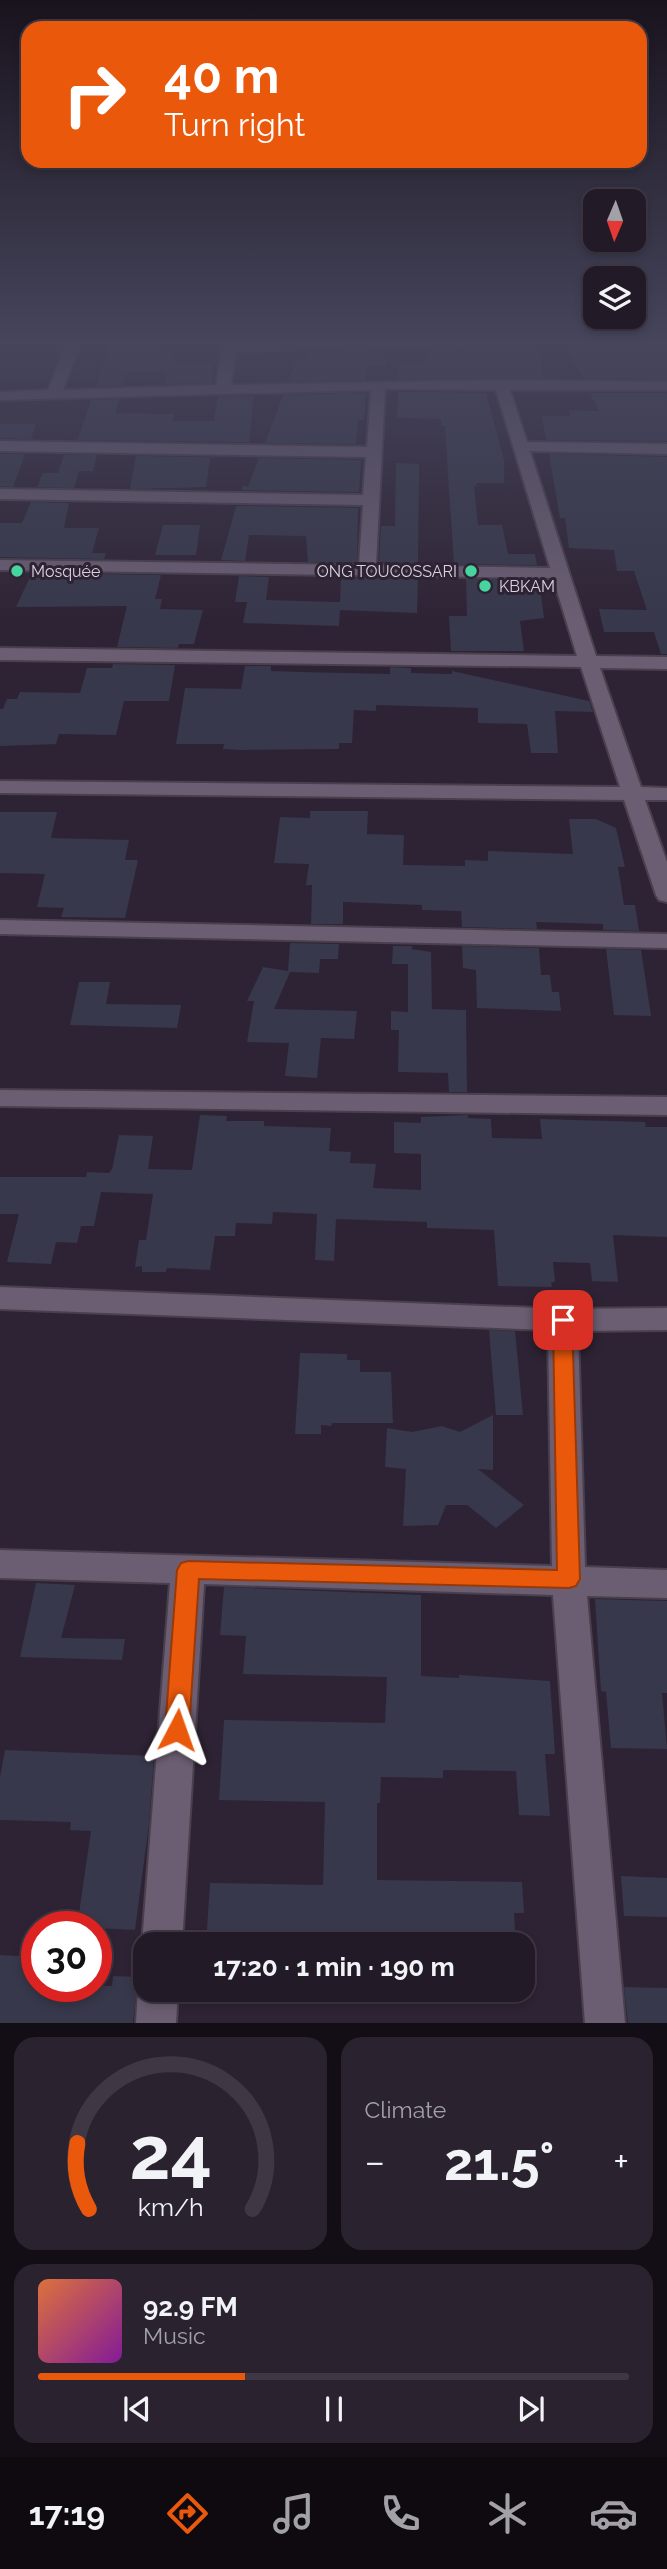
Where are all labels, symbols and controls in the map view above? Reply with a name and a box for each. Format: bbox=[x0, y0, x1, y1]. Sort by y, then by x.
text: 40 m bbox=[164, 47, 279, 104]
icon: right bbox=[49, 49, 140, 140]
text: Turn right bbox=[164, 106, 305, 143]
north arrow bbox=[583, 189, 646, 252]
map controls bbox=[583, 189, 646, 329]
button: layers bbox=[583, 266, 646, 329]
place label: Mosquée bbox=[31, 562, 100, 581]
place label: ONG TOUCOSSARI bbox=[317, 562, 457, 581]
marker: Mosquée bbox=[9, 563, 25, 579]
marker: ONG TOUCOSSARI bbox=[463, 563, 479, 579]
place label: KBKAM bbox=[499, 577, 555, 596]
marker: KBKAM bbox=[477, 578, 493, 594]
pin bbox=[533, 1290, 593, 1350]
icon: arrive bbox=[544, 1301, 582, 1339]
position arrow bbox=[140, 1693, 214, 1767]
speed limit sign: 30 bbox=[21, 1911, 112, 2002]
text: 17:20 · 1 min · 190 m bbox=[213, 1952, 455, 1982]
text: Climate bbox=[365, 2096, 446, 2123]
text: 24 bbox=[129, 2112, 212, 2197]
text: 21.5° bbox=[444, 2131, 554, 2192]
text: − bbox=[365, 2139, 385, 2184]
text: + bbox=[613, 2139, 629, 2184]
text: km/h bbox=[137, 2192, 203, 2222]
text: 92.9 FM bbox=[143, 2292, 238, 2322]
text: Music bbox=[143, 2322, 206, 2349]
icon: previous bbox=[118, 2390, 156, 2428]
icon: pause bbox=[315, 2390, 353, 2428]
icon: next bbox=[512, 2390, 550, 2428]
icon: directions bbox=[163, 2489, 212, 2538]
icon: music bbox=[269, 2489, 318, 2538]
icon: phone bbox=[376, 2489, 425, 2538]
icon: climate bbox=[483, 2489, 532, 2538]
icon: car bbox=[589, 2489, 638, 2538]
text: 17:19 bbox=[29, 2495, 105, 2532]

